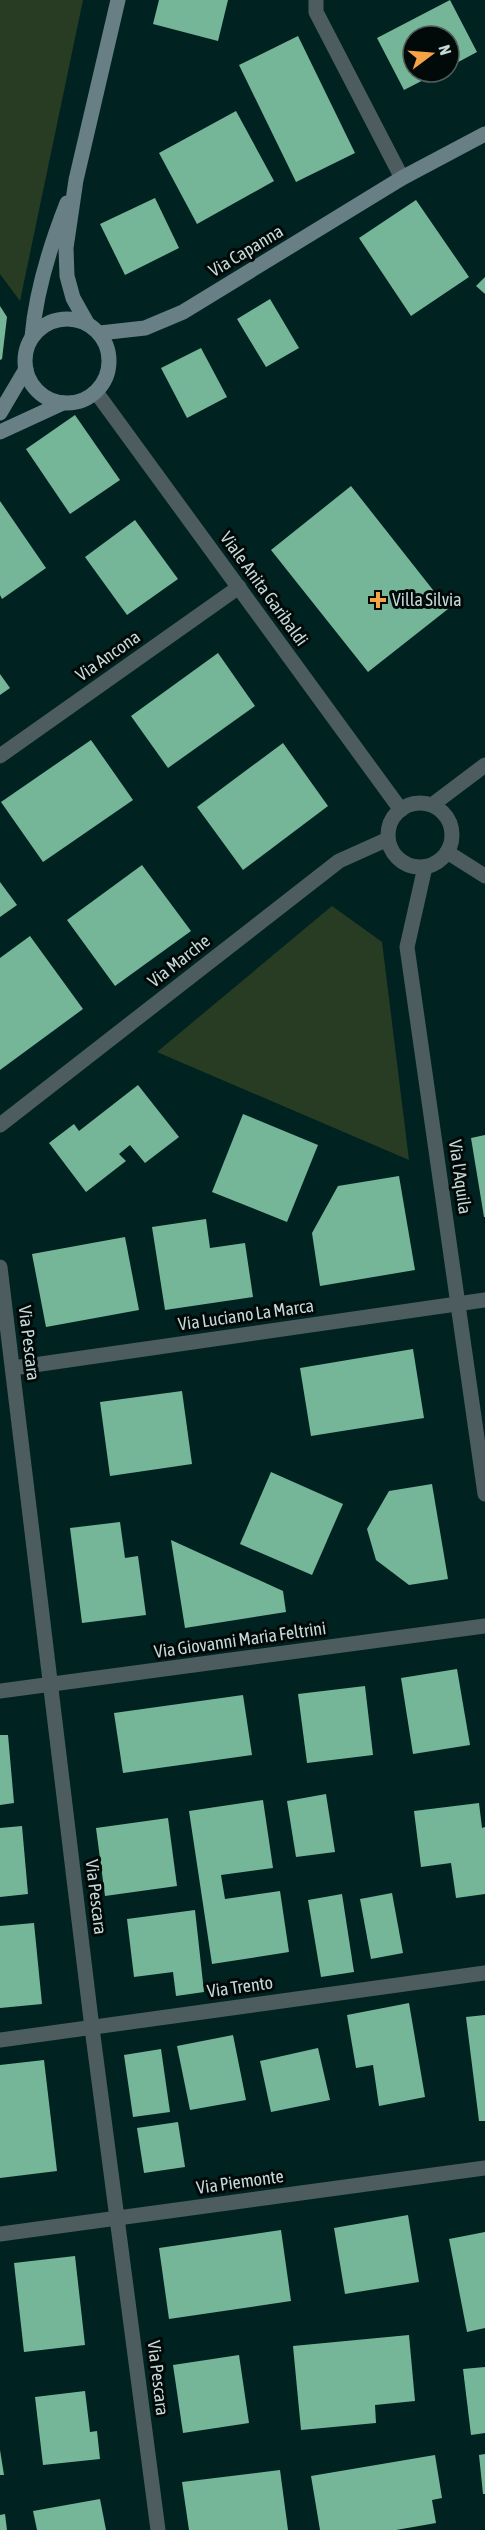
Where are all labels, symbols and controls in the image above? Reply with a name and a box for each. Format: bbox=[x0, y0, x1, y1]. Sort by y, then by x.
north arrow bbox=[401, 24, 461, 84]
text: N bbox=[435, 43, 455, 57]
street label: Via Capanna bbox=[205, 220, 287, 281]
street label: Viale Anita Garibaldi bbox=[216, 528, 313, 650]
place label: Villa Silvia bbox=[392, 589, 462, 610]
marker: Villa Silvia bbox=[369, 591, 387, 609]
street label: Via Ancona bbox=[72, 626, 144, 685]
street label: Via Marche bbox=[143, 930, 214, 991]
street label: Via l'Aquila bbox=[445, 1138, 476, 1215]
street label: Via Luciano La Marca bbox=[177, 1295, 315, 1334]
street label: Via Pescara bbox=[14, 1304, 45, 1382]
street label: Via Giovanni Maria Feltrini bbox=[153, 1617, 327, 1662]
street label: Via Pescara bbox=[81, 1858, 112, 1936]
street label: Via Trento bbox=[206, 1971, 274, 2002]
street label: Via Piemonte bbox=[195, 2165, 285, 2198]
street label: Via Pescara bbox=[143, 2339, 174, 2417]

